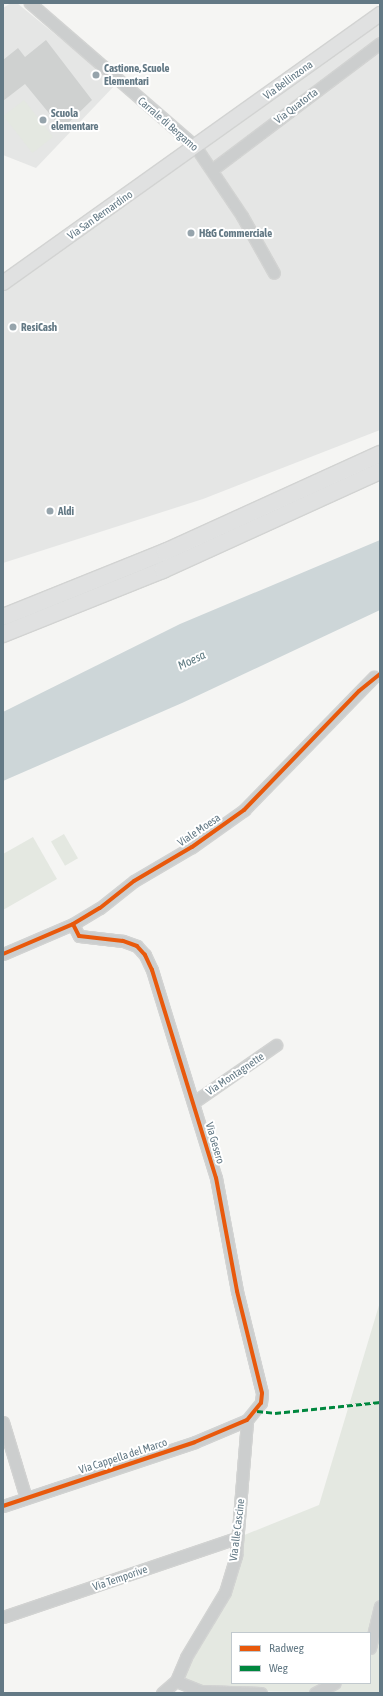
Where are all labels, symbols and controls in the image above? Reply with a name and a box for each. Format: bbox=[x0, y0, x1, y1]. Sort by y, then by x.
street label: Via Bellinzona bbox=[261, 58, 315, 102]
place label: Castione, Scuole Elementari bbox=[104, 62, 170, 88]
marker: Castione, Scuole Elementari bbox=[91, 70, 101, 80]
street label: Via Quatorta bbox=[272, 85, 320, 127]
street label: Carrale di Bergamo bbox=[135, 94, 201, 154]
place label: Scuola elementare bbox=[51, 107, 99, 133]
marker: Scuola elementare bbox=[38, 115, 48, 125]
street label: Via San Bernardino bbox=[65, 188, 135, 242]
place label: H&G Commerciale bbox=[199, 226, 272, 240]
marker: H&G Commerciale bbox=[186, 228, 196, 238]
place label: ResiCash bbox=[21, 320, 57, 334]
marker: ResiCash bbox=[8, 322, 18, 332]
place label: Aldi bbox=[58, 504, 74, 518]
marker: Aldi bbox=[45, 506, 55, 516]
water label: Moesa bbox=[176, 648, 208, 674]
street label: Viale Moesa bbox=[175, 811, 223, 849]
street label: Via Montagnette bbox=[204, 1050, 266, 1098]
street label: Via Gesero bbox=[203, 1121, 227, 1165]
street label: Via Cappella del Marco bbox=[77, 1435, 169, 1477]
street label: Via alle Cascine bbox=[227, 1498, 247, 1562]
street label: Via Temporive bbox=[91, 1562, 149, 1594]
legend bbox=[231, 1632, 371, 1684]
text: Radweg bbox=[269, 1641, 304, 1655]
text: Weg bbox=[269, 1661, 288, 1675]

